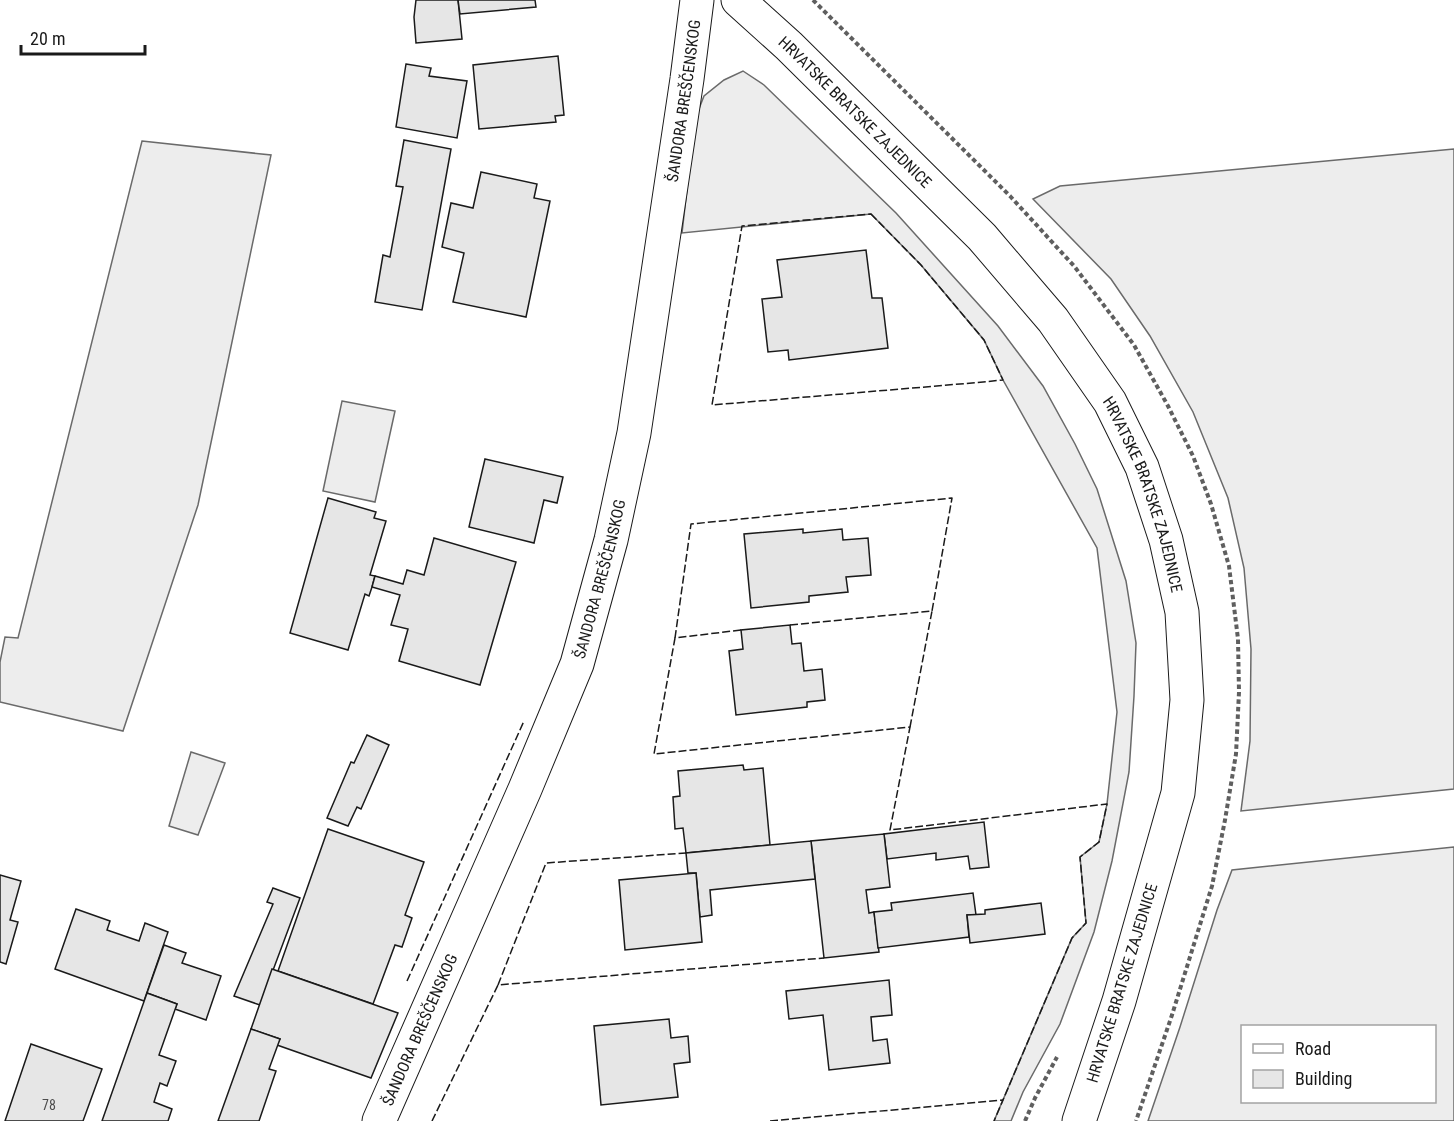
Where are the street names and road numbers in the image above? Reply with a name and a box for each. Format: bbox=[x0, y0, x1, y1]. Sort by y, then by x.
street label: ŠANDORA BREŠČENSKOG bbox=[662, 18, 704, 183]
street label: HRVATSKE BRATSKE ZAJEDNICE bbox=[775, 32, 936, 191]
street label: HRVATSKE BRATSKE ZAJEDNICE bbox=[1099, 392, 1187, 594]
street label: ŠANDORA BREŠČENSKOG bbox=[569, 498, 629, 661]
street label: HRVATSKE BRATSKE ZAJEDNICE bbox=[1083, 881, 1161, 1085]
street label: ŠANDORA BREŠČENSKOG bbox=[378, 951, 461, 1108]

